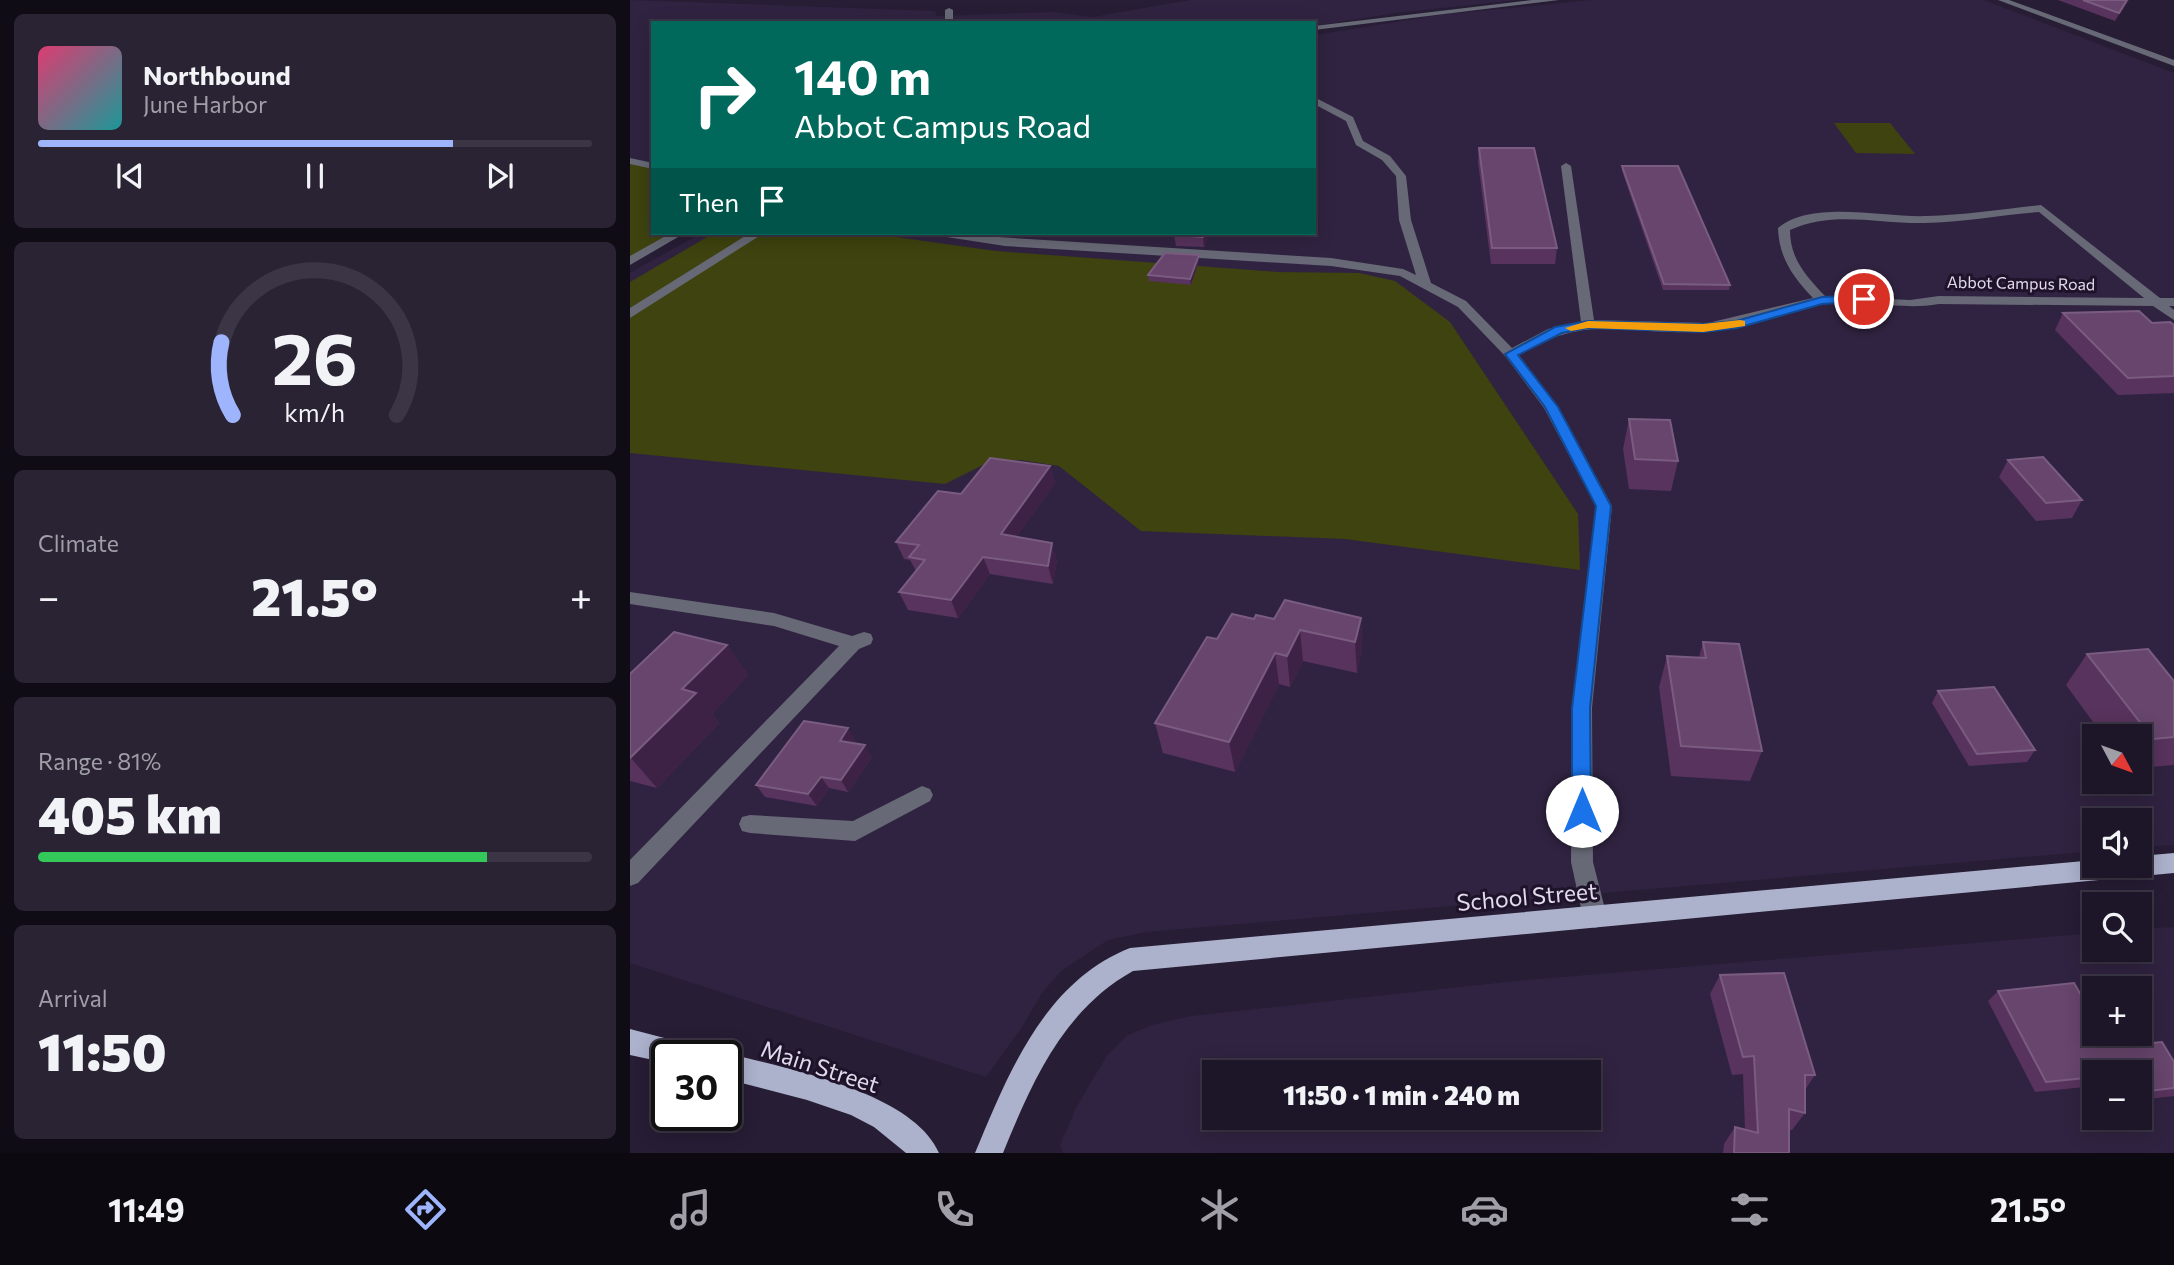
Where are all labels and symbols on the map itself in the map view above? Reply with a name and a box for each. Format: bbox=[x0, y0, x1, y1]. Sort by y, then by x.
pin bbox=[1834, 269, 1894, 329]
street label: Abbot Campus Road bbox=[1947, 272, 2095, 293]
north arrow bbox=[2082, 724, 2152, 794]
position arrow bbox=[1545, 774, 1619, 848]
street label: School Street bbox=[1456, 876, 1598, 916]
street label: Main Street bbox=[758, 1034, 883, 1098]
speed limit sign: 30 bbox=[651, 1040, 742, 1131]

